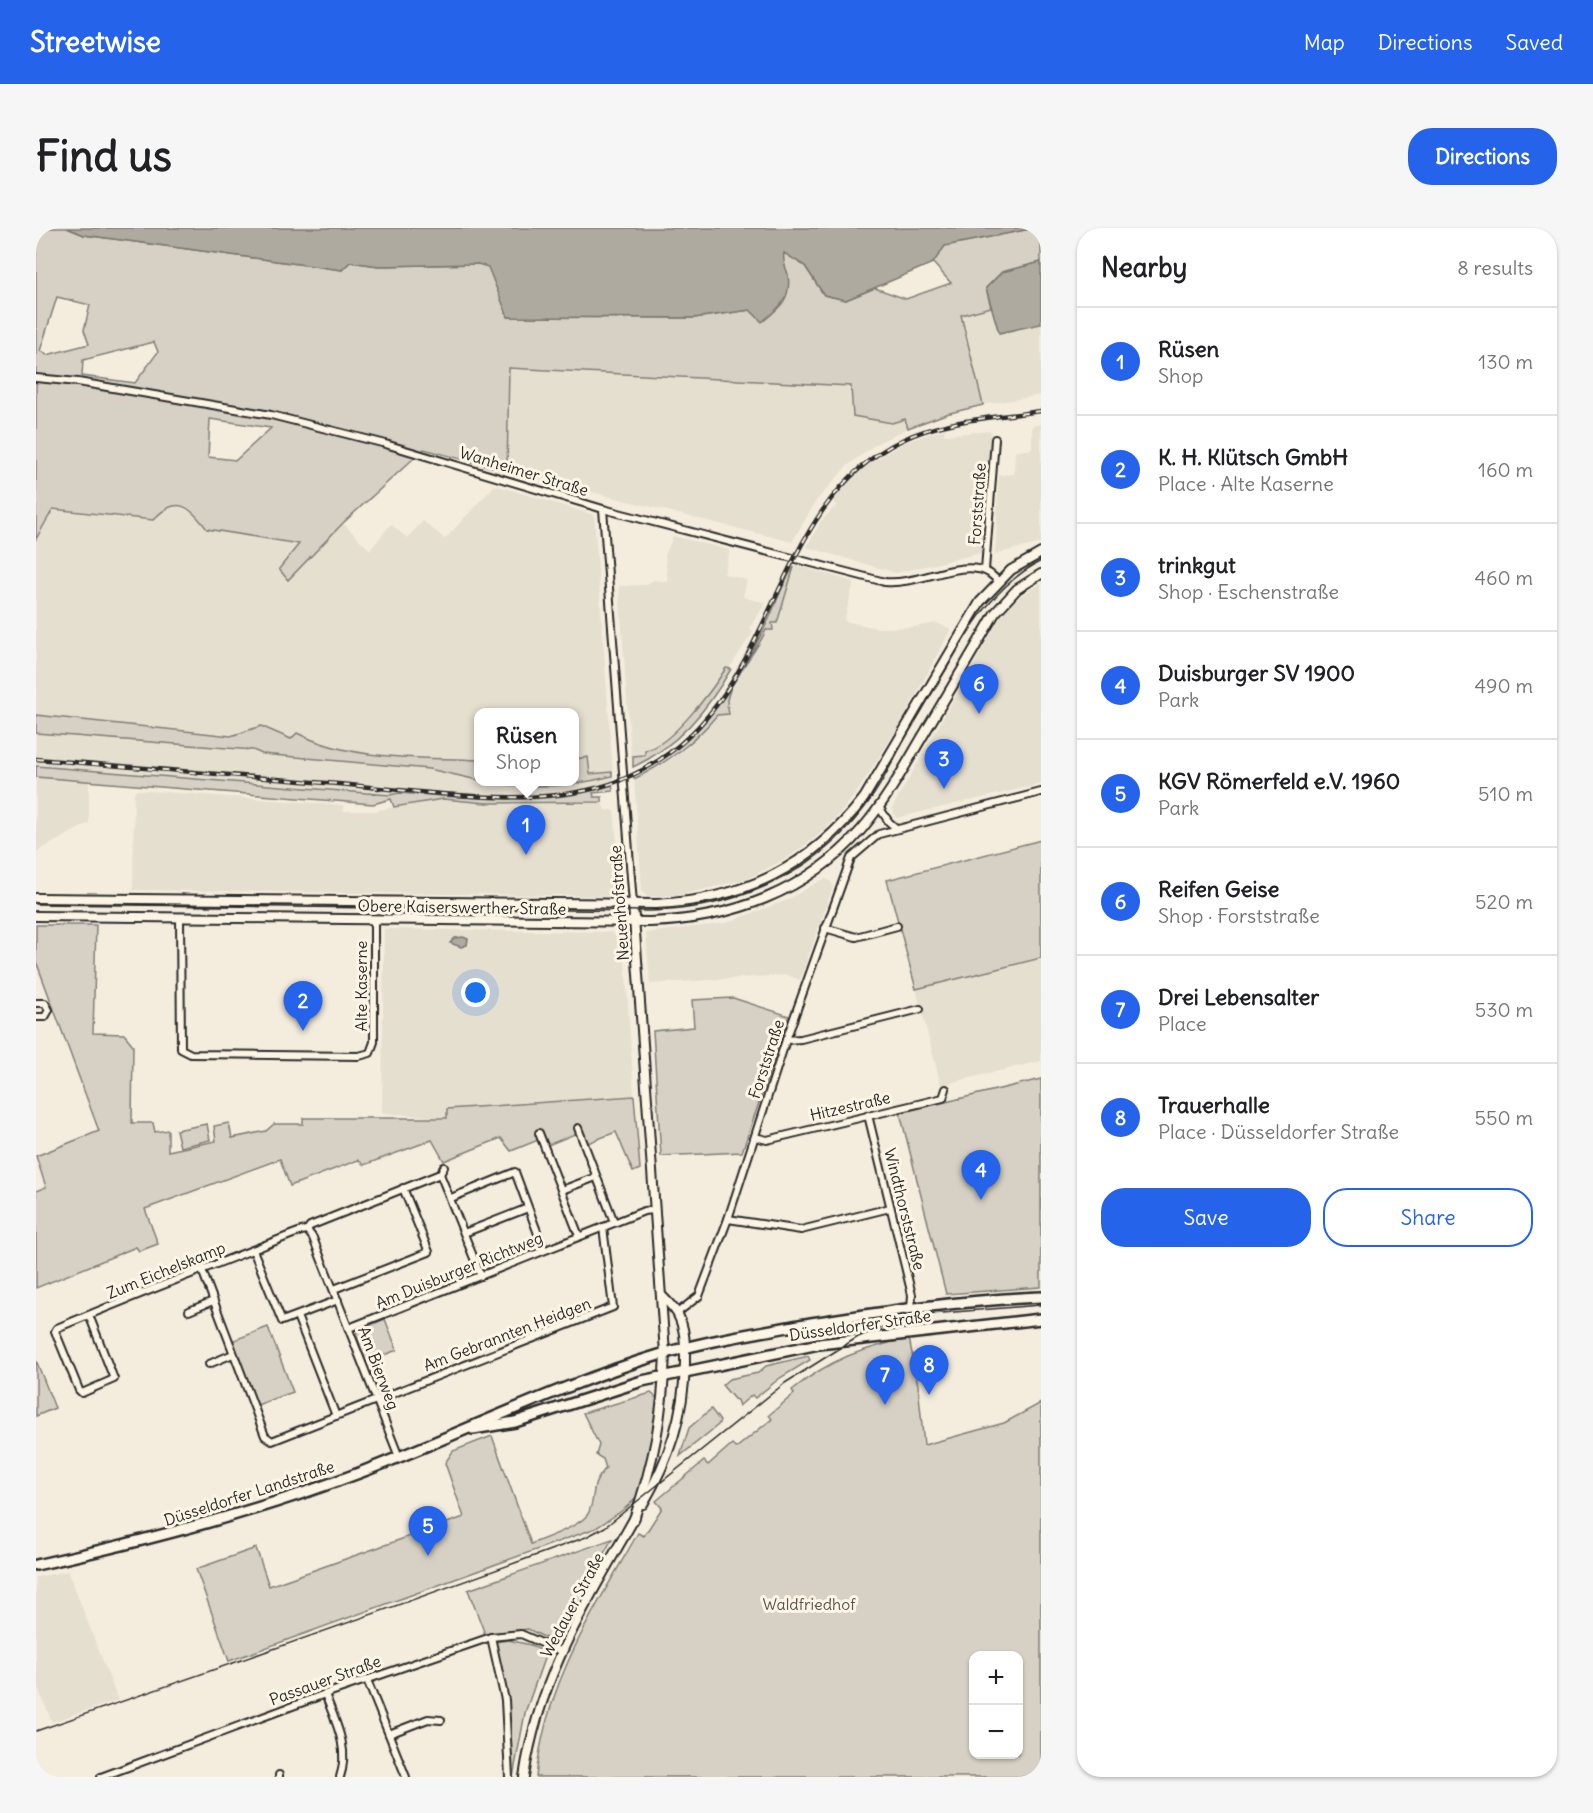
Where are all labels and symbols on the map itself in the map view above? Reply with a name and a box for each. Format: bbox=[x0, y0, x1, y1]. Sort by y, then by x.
street label: Wanheimer Straße bbox=[457, 442, 591, 500]
street label: Forststraße bbox=[964, 462, 990, 546]
pin: 6 bbox=[960, 664, 998, 714]
pin: 3 bbox=[924, 740, 964, 789]
pin: 1 bbox=[506, 806, 546, 855]
street label: Neuenhofstraße bbox=[605, 845, 633, 961]
street label: Obere Kaiserswerther Straße bbox=[357, 895, 567, 919]
street label: Alte Kaserne bbox=[351, 941, 371, 1031]
your location bbox=[461, 978, 490, 1007]
pin: 2 bbox=[284, 982, 322, 1031]
street label: Forststraße bbox=[744, 1017, 788, 1101]
street label: Hitzestraße bbox=[808, 1087, 892, 1125]
street label: Windthorststraße bbox=[880, 1146, 930, 1272]
pin: 4 bbox=[962, 1150, 1000, 1200]
street label: Am Duisburger Richtweg bbox=[372, 1227, 546, 1313]
street label: Zum Eichelskamp bbox=[104, 1237, 228, 1303]
street label: Am Gebrannten Heidgen bbox=[420, 1293, 594, 1375]
street label: Düsseldorfer Straße bbox=[788, 1305, 932, 1345]
street label: Am Bierweg bbox=[354, 1324, 404, 1412]
pin: 8 bbox=[910, 1346, 948, 1395]
pin: 7 bbox=[866, 1356, 904, 1405]
street label: Düsseldorfer Landstraße bbox=[161, 1456, 337, 1530]
pin: 5 bbox=[408, 1506, 448, 1556]
street label: Wedauer Straße bbox=[536, 1549, 608, 1661]
park label: Waldfriedhof bbox=[763, 1594, 856, 1614]
street label: Passauer Straße bbox=[267, 1651, 383, 1709]

